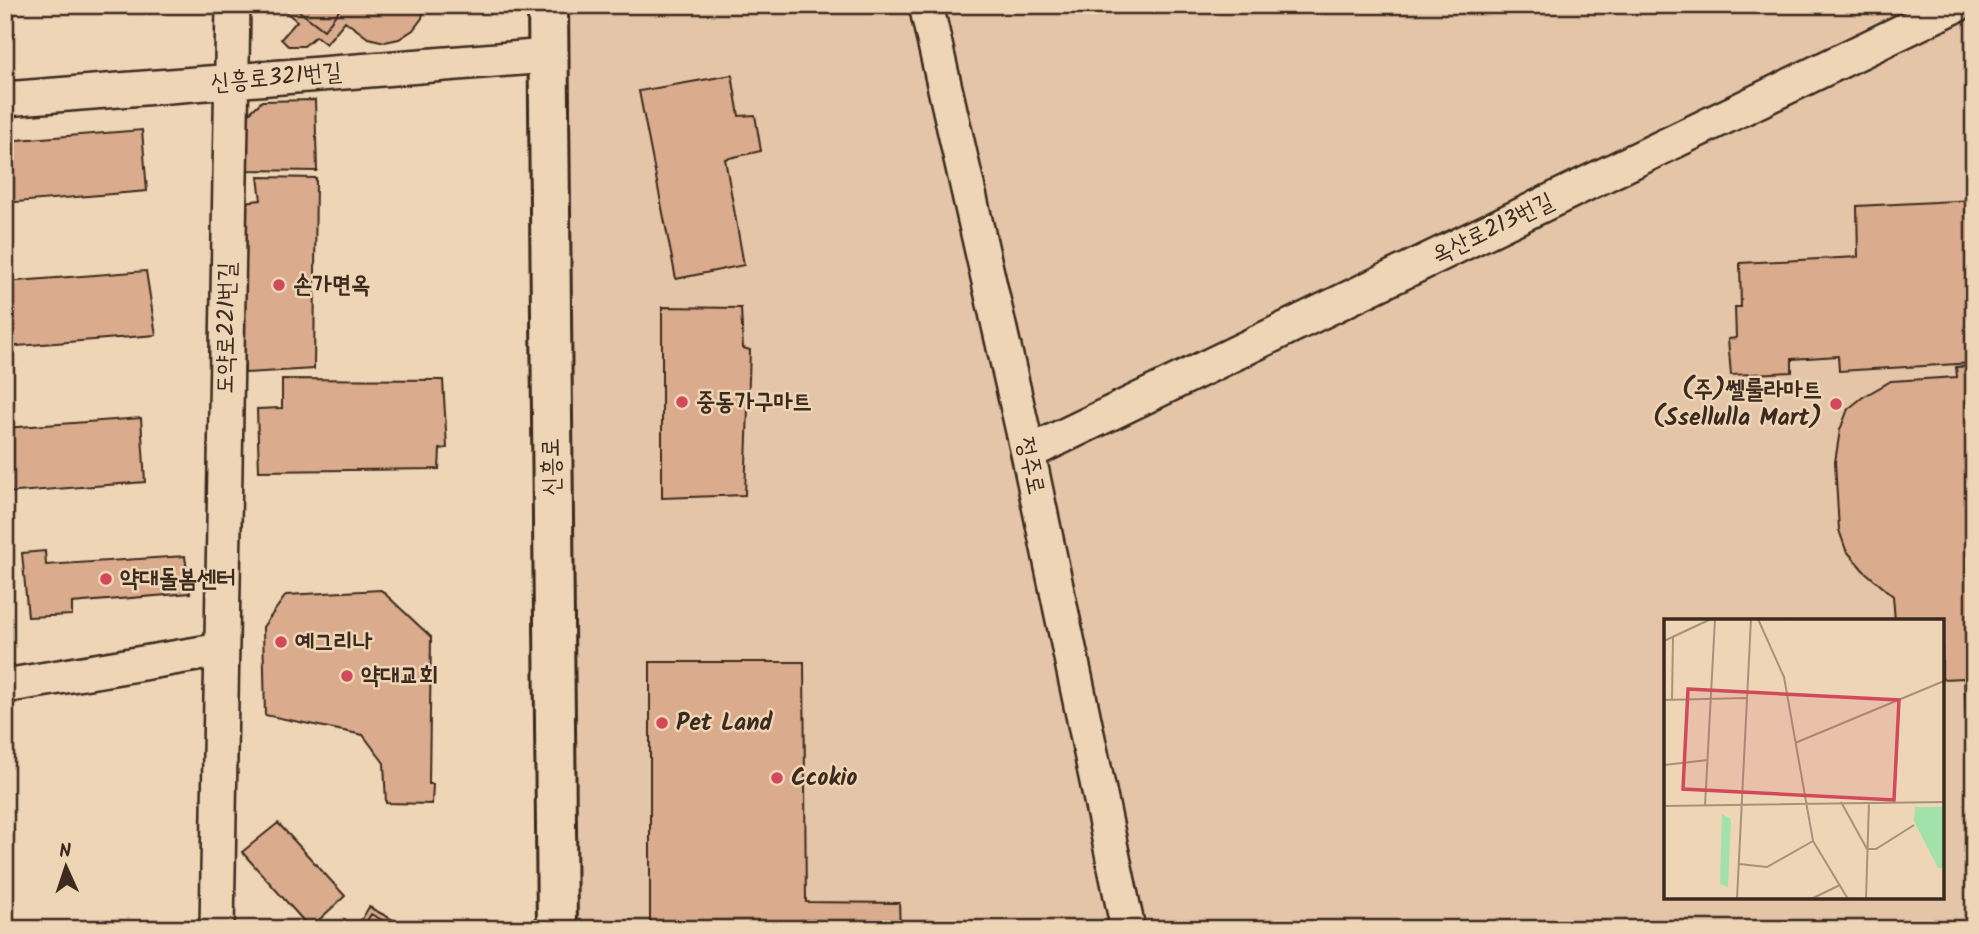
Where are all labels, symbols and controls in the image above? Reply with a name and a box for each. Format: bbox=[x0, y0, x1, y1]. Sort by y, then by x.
street label: 신흥로321번길 bbox=[209, 53, 343, 103]
street label: 옥산로213번길 bbox=[1425, 183, 1561, 275]
street label: 도약로221번길 bbox=[206, 262, 248, 394]
place label: 손가면옥 bbox=[293, 266, 370, 305]
marker: 손가면옥 bbox=[271, 277, 287, 293]
place label: (주)쎌룰라마트 (Ssellulla Mart) bbox=[1653, 371, 1822, 438]
place label: 중동가구마트 bbox=[696, 383, 812, 422]
marker: 중동가구마트 bbox=[674, 394, 690, 410]
marker: (주)쎌룰라마트 (Ssellulla Mart) bbox=[1828, 396, 1844, 412]
street label: 정주로 bbox=[1005, 434, 1055, 498]
street label: 신흥로 bbox=[532, 438, 572, 496]
place label: 약대돌봄센터 bbox=[120, 560, 236, 599]
marker: 약대돌봄센터 bbox=[98, 571, 114, 587]
inset map bbox=[1664, 619, 1944, 899]
place label: 예그리나 bbox=[295, 623, 373, 662]
marker: 예그리나 bbox=[273, 634, 289, 650]
place label: 약대교회 bbox=[361, 657, 438, 696]
marker: 약대교회 bbox=[339, 668, 355, 684]
place label: Pet Land bbox=[676, 704, 774, 743]
marker: Pet Land bbox=[654, 715, 670, 731]
place label: Ccokio bbox=[791, 759, 858, 798]
marker: Ccokio bbox=[769, 770, 785, 786]
north arrow bbox=[32, 832, 102, 902]
text: N bbox=[58, 837, 72, 867]

